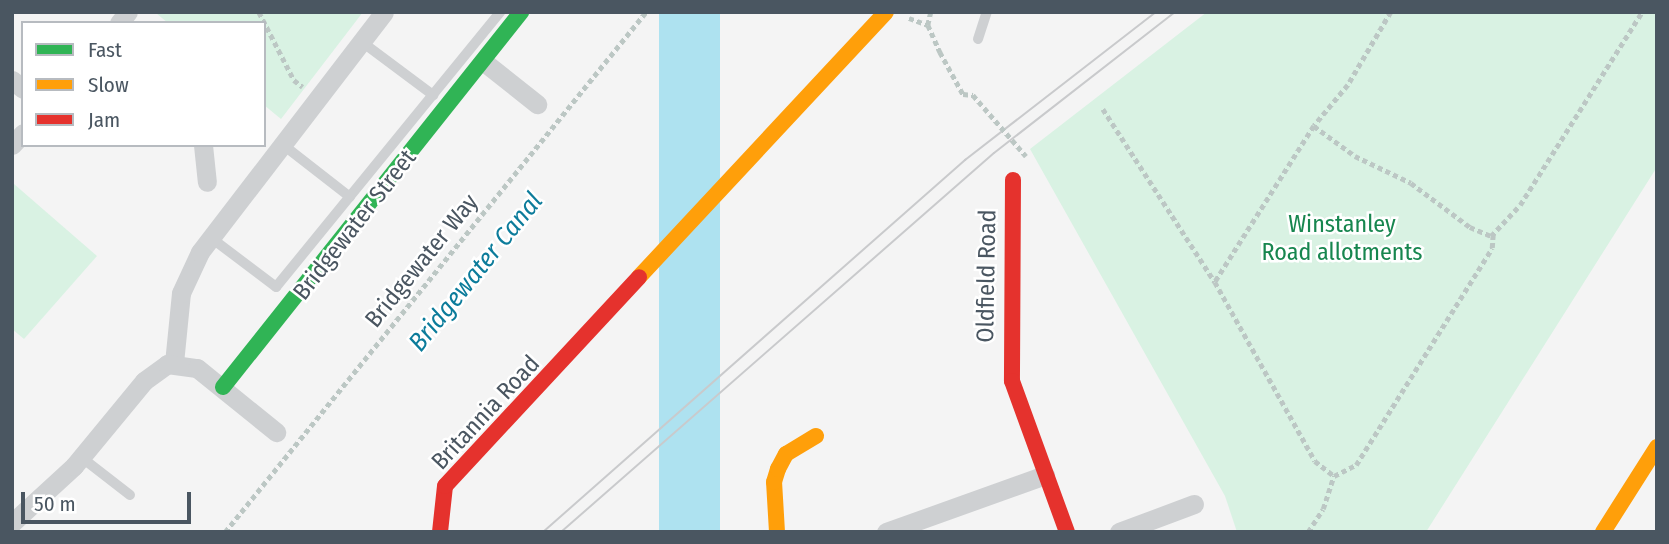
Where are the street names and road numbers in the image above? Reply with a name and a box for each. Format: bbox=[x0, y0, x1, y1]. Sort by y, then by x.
street label: Bridgewater Street bbox=[287, 144, 423, 306]
street label: Bridgewater Way bbox=[360, 189, 484, 333]
street label: Oldfield Road bbox=[971, 209, 1003, 343]
street label: Britannia Road bbox=[426, 350, 546, 476]

